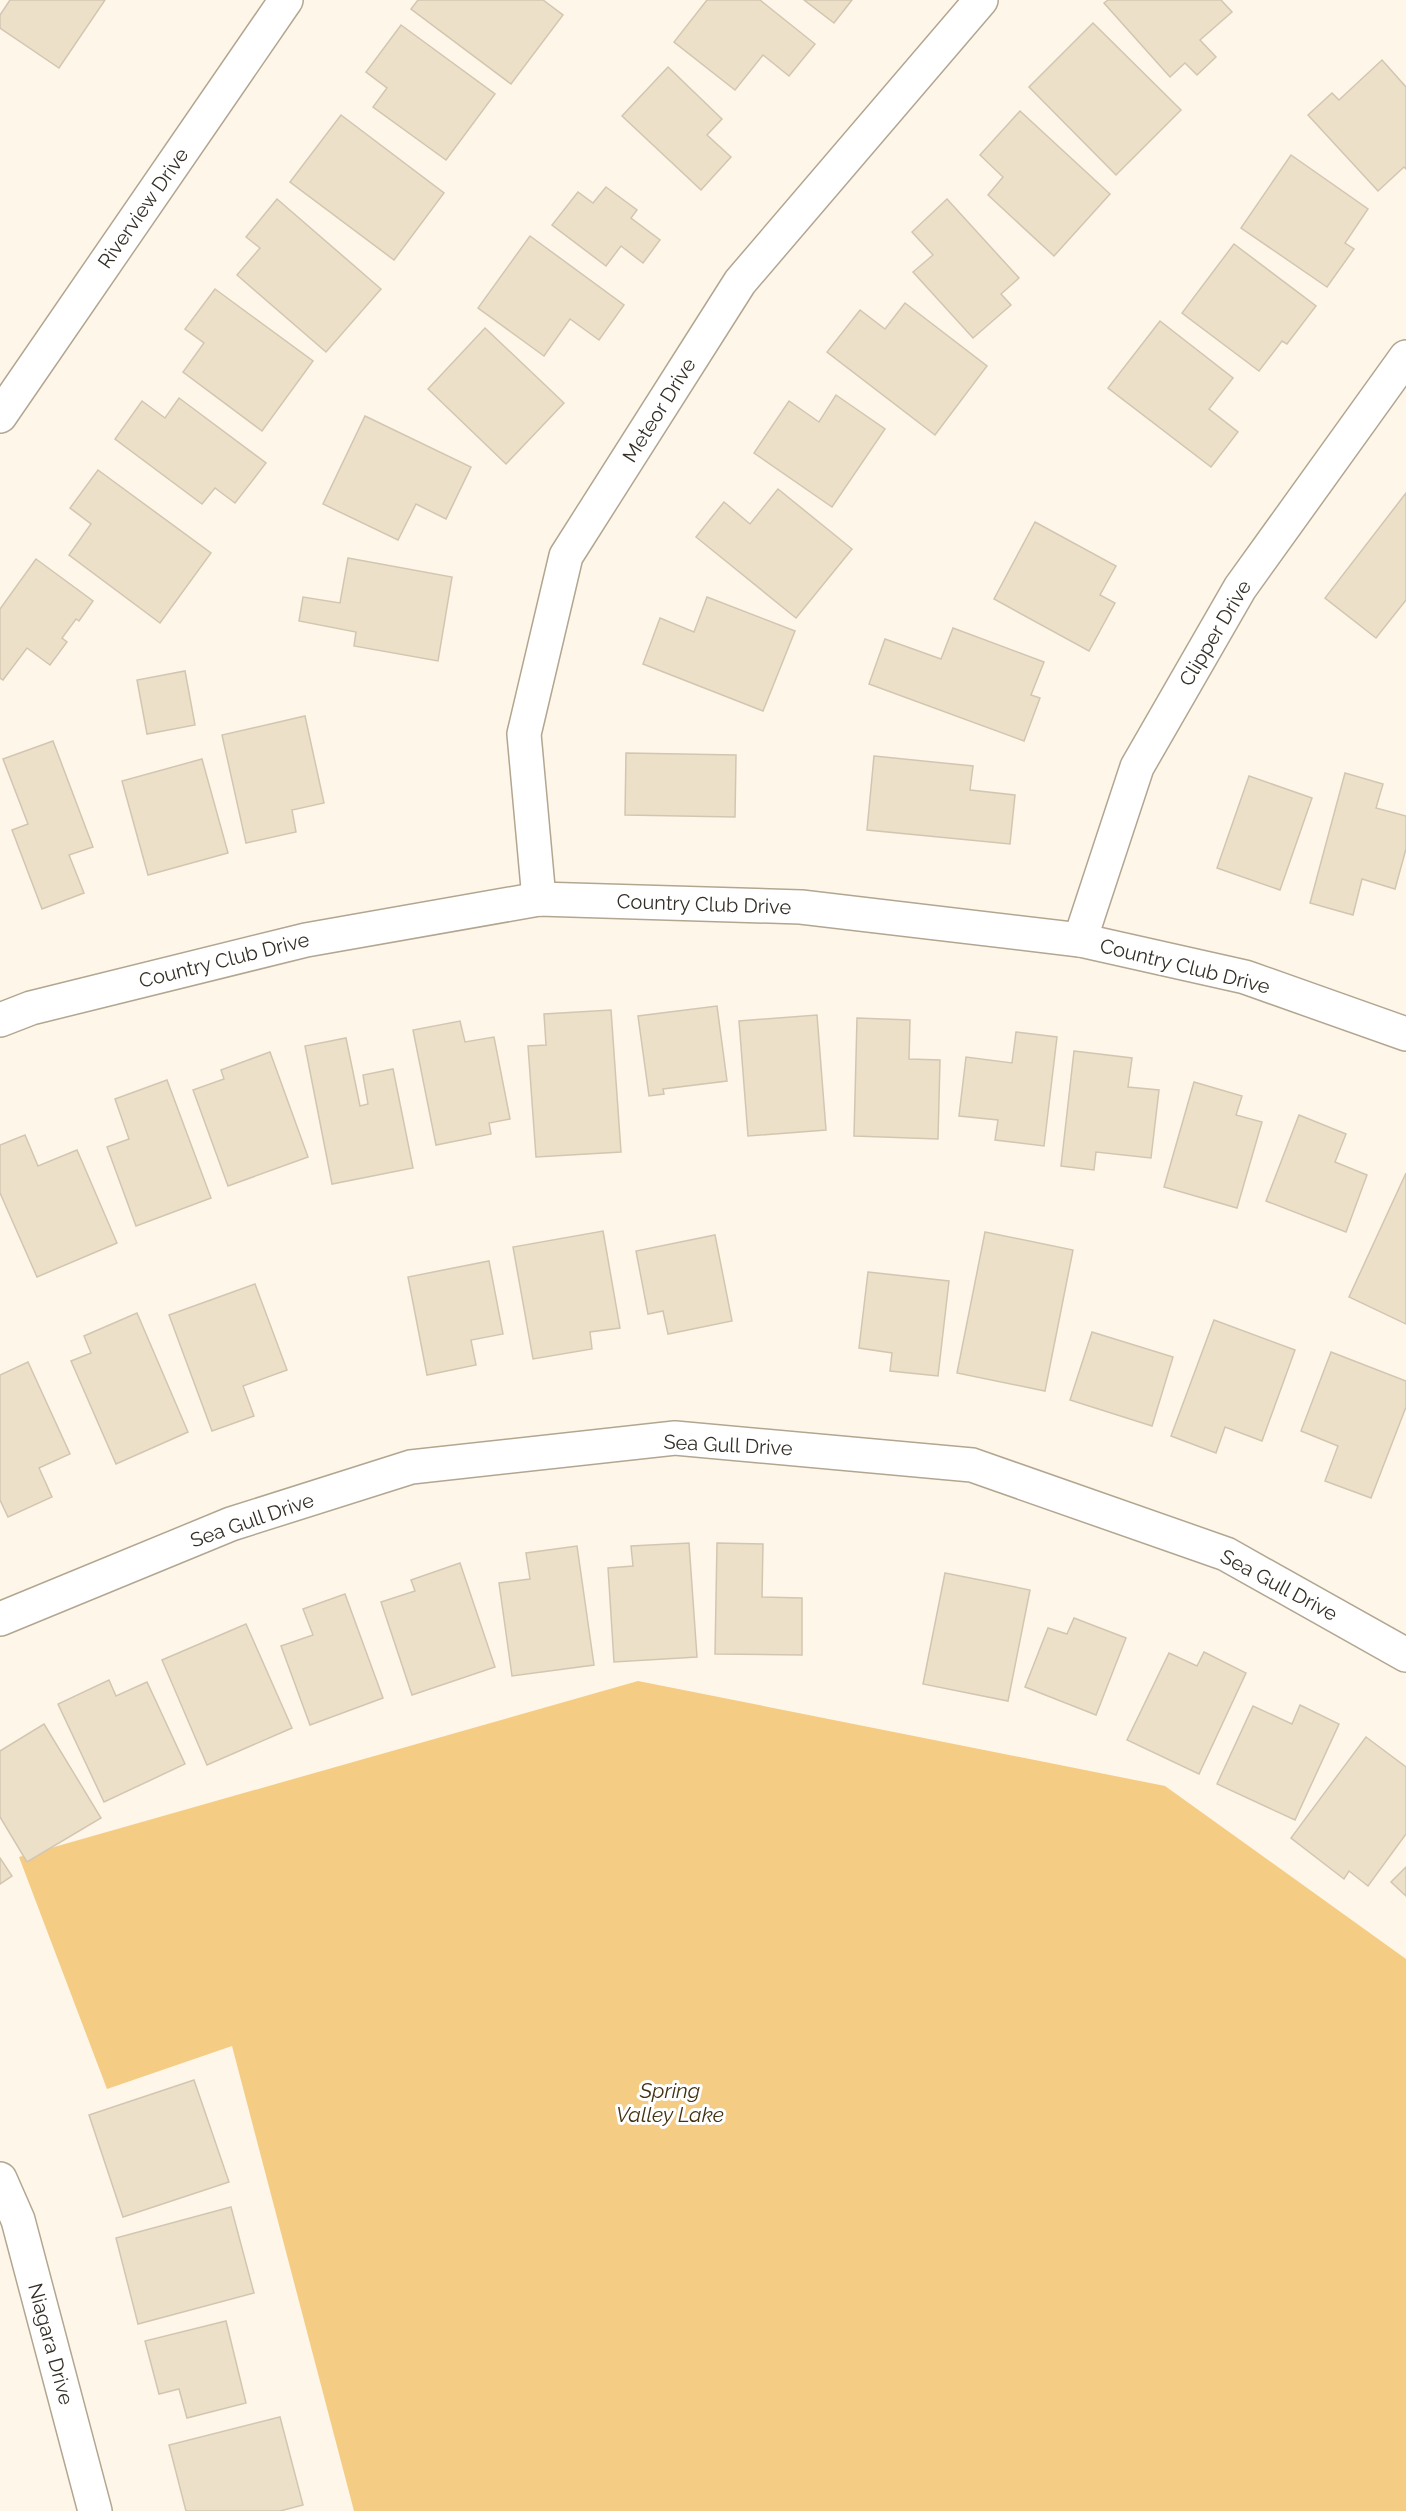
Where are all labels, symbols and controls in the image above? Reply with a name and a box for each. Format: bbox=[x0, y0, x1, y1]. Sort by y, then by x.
street label: Riverview Drive bbox=[93, 143, 194, 273]
street label: Meteor Drive bbox=[617, 353, 701, 467]
street label: Clipper Drive bbox=[1174, 575, 1256, 690]
street label: Country Club Drive bbox=[616, 889, 792, 919]
street label: Country Club Drive bbox=[136, 927, 312, 993]
street label: Country Club Drive bbox=[1097, 933, 1273, 999]
street label: Sea Gull Drive bbox=[663, 1430, 793, 1460]
street label: Sea Gull Drive bbox=[187, 1488, 317, 1552]
street label: Sea Gull Drive bbox=[1216, 1544, 1342, 1626]
water label: Spring Valley Lake bbox=[616, 2078, 724, 2127]
street label: Niagara Drive bbox=[23, 2281, 79, 2408]

